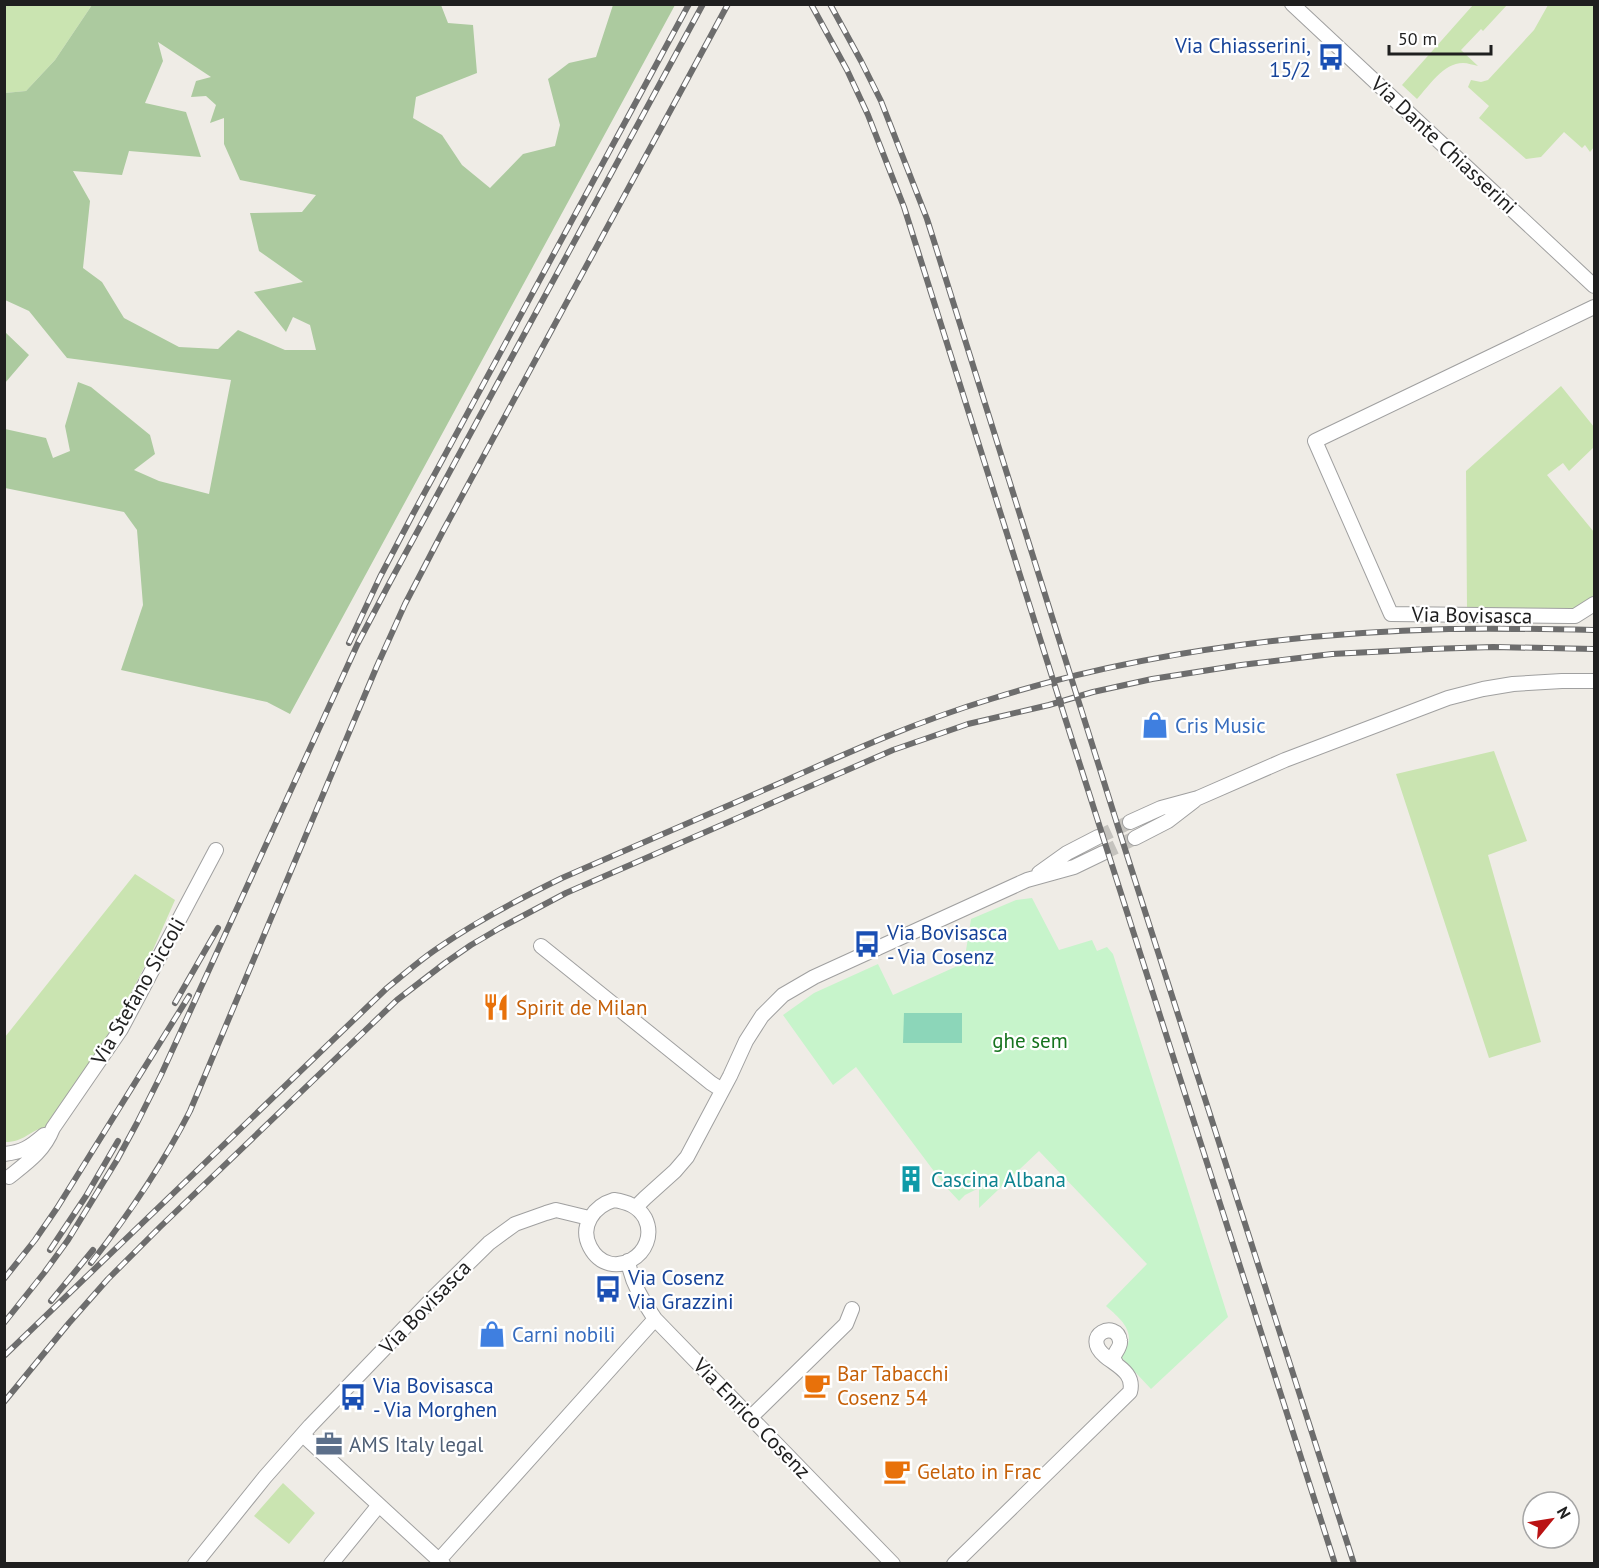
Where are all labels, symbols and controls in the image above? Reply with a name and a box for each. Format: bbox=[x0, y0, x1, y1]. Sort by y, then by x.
scale bar bbox=[1389, 18, 1491, 56]
text: 50 m bbox=[1398, 27, 1437, 50]
place label: Via Chiasserini, 15/2 bbox=[1174, 32, 1311, 83]
bus stop icon: Via Chiasserini, 15/2 bbox=[1316, 42, 1346, 72]
street label: Via Dante Chiasserini bbox=[1365, 70, 1523, 220]
street label: Via Bovisasca bbox=[1410, 600, 1533, 630]
shop icon: Cris Music bbox=[1140, 710, 1170, 740]
place label: Cris Music bbox=[1175, 712, 1266, 739]
street label: Via Stefano Siccoli bbox=[84, 913, 191, 1070]
place label: Via Bovisasca - Via Cosenz bbox=[886, 919, 1008, 970]
bus stop icon: Via Bovisasca - Via Cosenz bbox=[852, 929, 882, 959]
restaurant icon: Spirit de Milan bbox=[481, 992, 511, 1022]
place label: Spirit de Milan bbox=[516, 994, 647, 1021]
park label: ghe sem bbox=[992, 1027, 1068, 1054]
building icon: Cascina Albana bbox=[896, 1164, 926, 1194]
place label: Cascina Albana bbox=[931, 1166, 1066, 1193]
street label: Via Bovisasca bbox=[373, 1254, 477, 1360]
place label: Via Cosenz Via Grazzini bbox=[627, 1264, 734, 1315]
bus stop icon: Via Cosenz Via Grazzini bbox=[593, 1274, 623, 1304]
shop icon: Carni nobili bbox=[477, 1319, 507, 1349]
place label: Carni nobili bbox=[512, 1321, 615, 1348]
street label: Via Enrico Cosenz bbox=[687, 1351, 817, 1484]
place label: Bar Tabacchi Cosenz 54 bbox=[837, 1360, 949, 1411]
cafe icon: Bar Tabacchi Cosenz 54 bbox=[802, 1370, 832, 1400]
place label: Via Bovisasca - Via Morghen bbox=[372, 1372, 497, 1423]
bus stop icon: Via Bovisasca - Via Morghen bbox=[338, 1382, 368, 1412]
office icon: AMS Italy legal bbox=[314, 1429, 344, 1459]
place label: AMS Italy legal bbox=[349, 1431, 483, 1458]
cafe icon: Gelato in Frac bbox=[882, 1456, 912, 1486]
place label: Gelato in Frac bbox=[917, 1458, 1041, 1485]
north arrow bbox=[1521, 1490, 1581, 1550]
text: N bbox=[1553, 1503, 1575, 1522]

